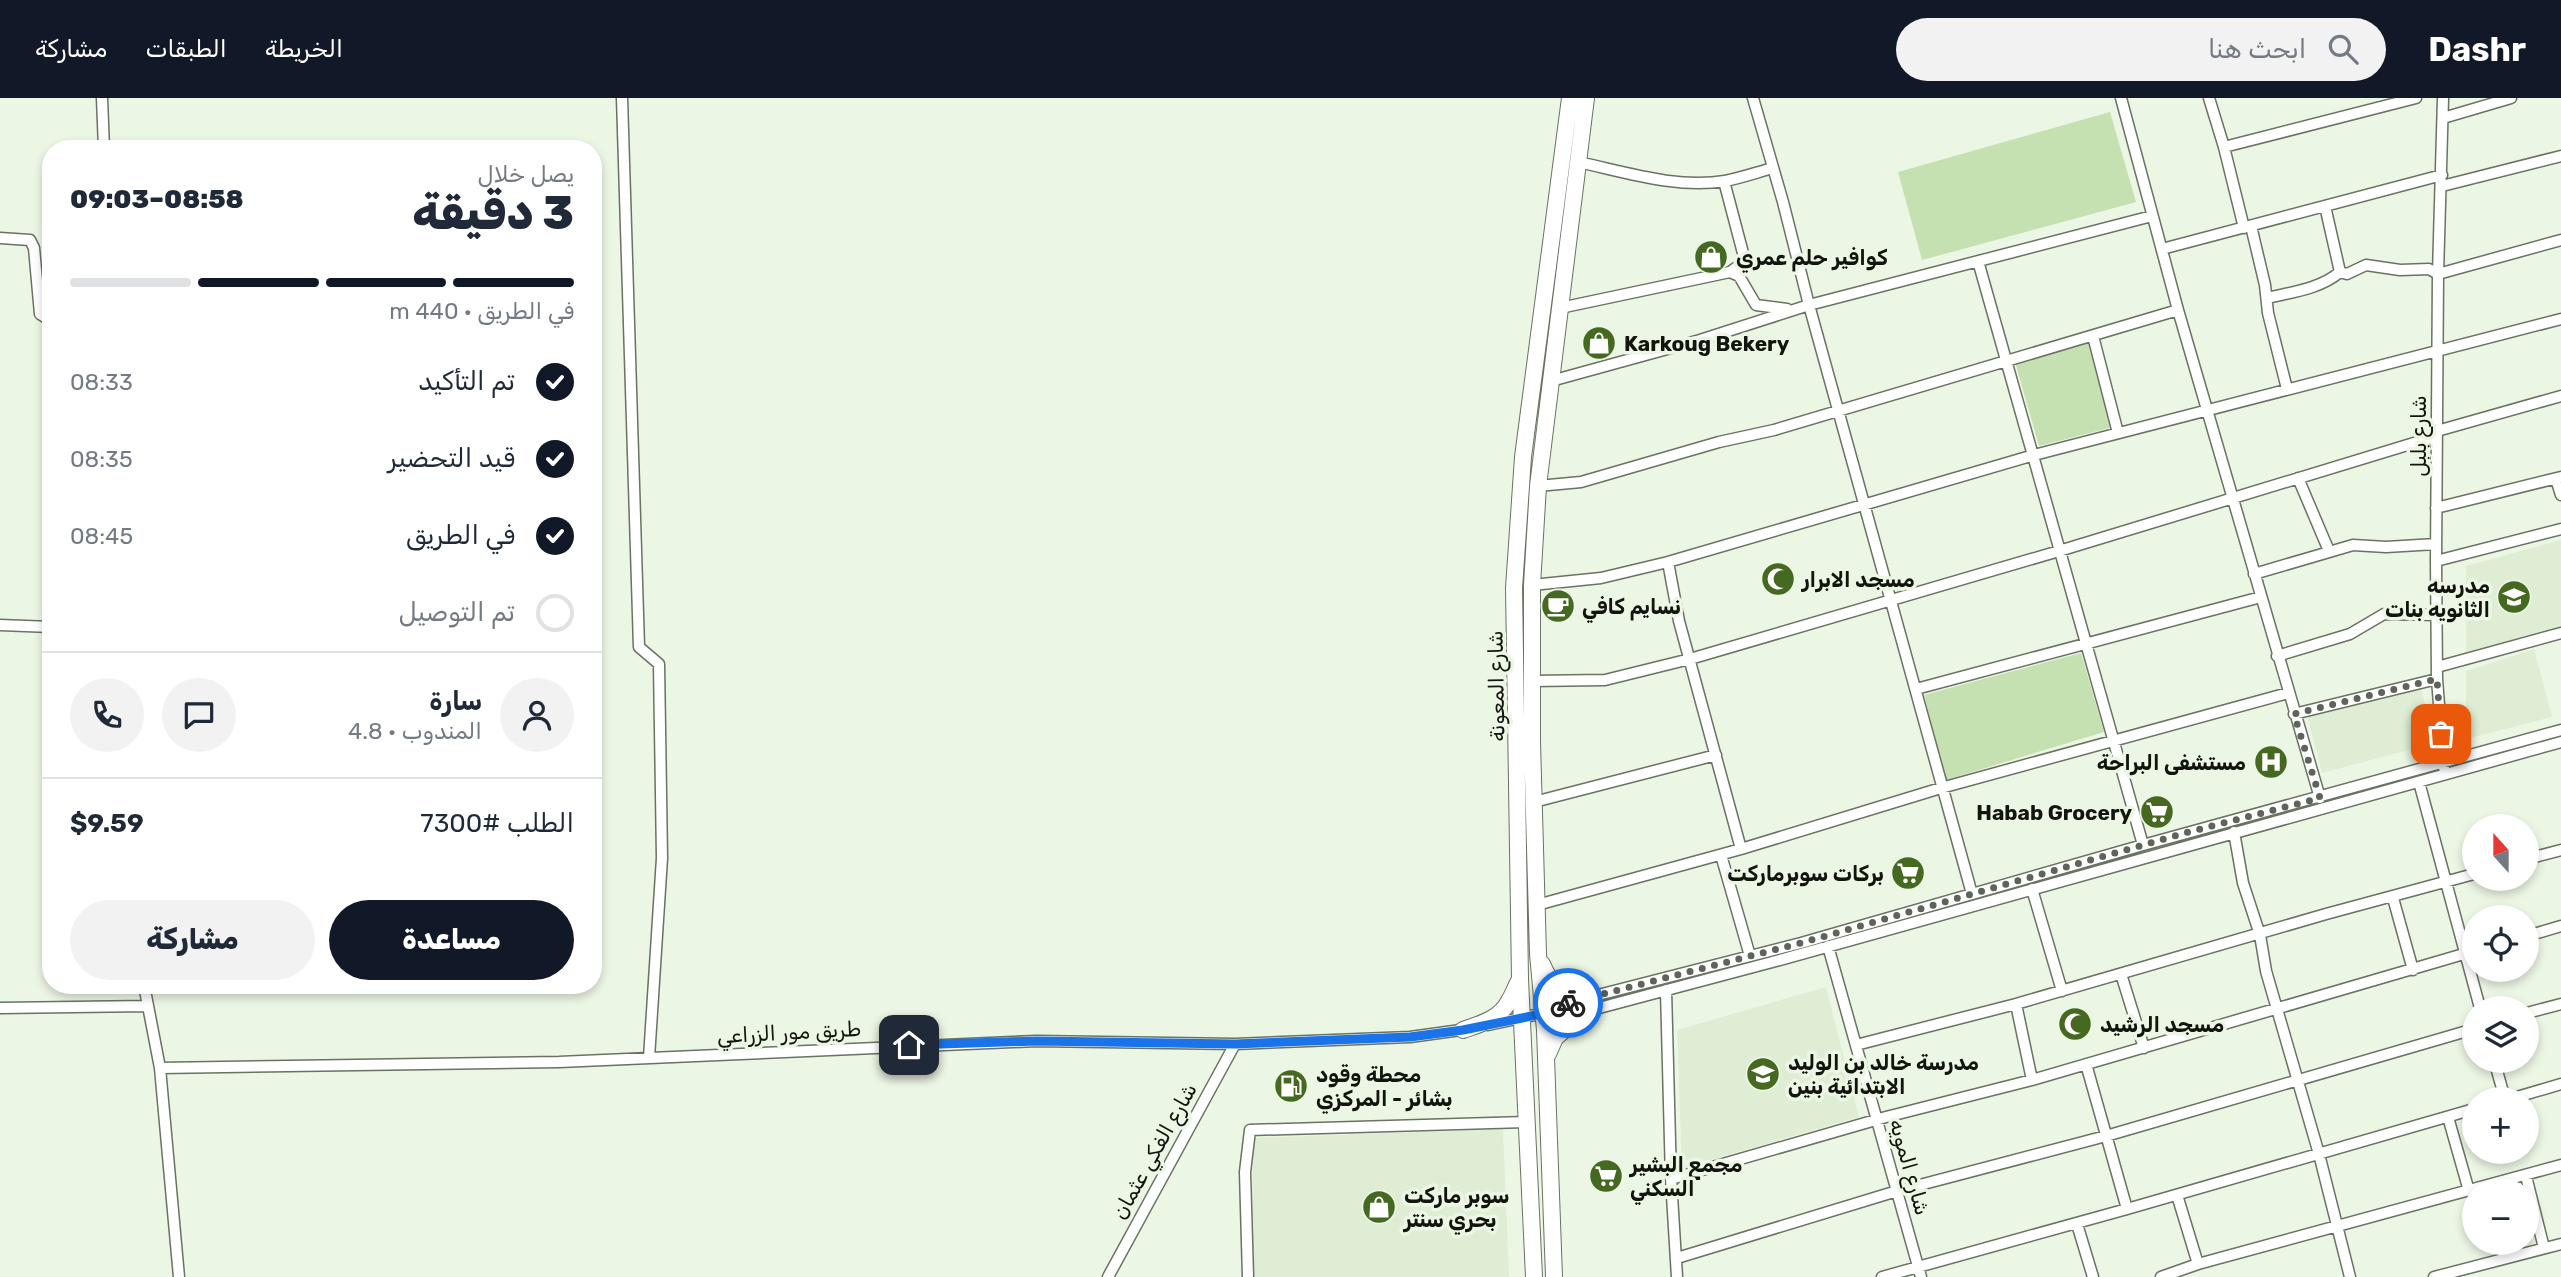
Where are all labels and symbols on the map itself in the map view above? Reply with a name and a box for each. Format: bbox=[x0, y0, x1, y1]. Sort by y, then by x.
shop icon: كوافير حلم عمري bbox=[1692, 238, 1730, 276]
place label: كوافير حلم عمري bbox=[1736, 245, 1888, 273]
shop icon: Karkoug Bekery bbox=[1580, 324, 1618, 362]
place label: Karkoug Bekery bbox=[1624, 331, 1790, 356]
street label: شارع بلبل bbox=[2406, 395, 2433, 477]
mosque icon: مسجد الابرار bbox=[1759, 560, 1797, 598]
place label: مسجد الابرار bbox=[1800, 567, 1915, 593]
place label: مدرسه الثانويه بنات bbox=[2385, 573, 2490, 623]
school or university icon: مدرسه الثانويه بنات bbox=[2495, 578, 2533, 616]
cafe icon: نسايم كافي bbox=[1539, 587, 1577, 625]
place label: نسايم كافي bbox=[1582, 594, 1681, 623]
street label: شارع المعونة bbox=[1483, 630, 1511, 742]
pin bbox=[2411, 704, 2471, 764]
hospital icon: مستشفى البراحة bbox=[2252, 743, 2290, 781]
place label: مستشفى البراحة bbox=[2097, 750, 2246, 776]
supermarket icon: Habab Grocery bbox=[2138, 793, 2176, 831]
place label: Habab Grocery bbox=[1976, 800, 2132, 825]
north arrow bbox=[2462, 814, 2539, 891]
supermarket icon: بركات سوبرماركت bbox=[1889, 854, 1927, 892]
place label: بركات سوبرماركت bbox=[1727, 861, 1884, 887]
courier bbox=[1533, 968, 1603, 1038]
mosque icon: مسجد الرشيد bbox=[2056, 1005, 2094, 1043]
place label: مسجد الرشيد bbox=[2100, 1012, 2224, 1038]
pin bbox=[879, 1015, 939, 1075]
street label: طريق مور الزراعي bbox=[716, 1016, 862, 1052]
place label: مدرسة خالد بن الوليد الابتدائية بنين bbox=[1788, 1050, 1979, 1099]
school or university icon: مدرسة خالد بن الوليد الابتدائية بنين bbox=[1744, 1055, 1782, 1093]
place label: محطة وقود بشائر - المركزي bbox=[1316, 1062, 1452, 1114]
fuel station icon: محطة وقود بشائر - المركزي bbox=[1272, 1067, 1310, 1105]
street label: شارع الفكي عثمان bbox=[1106, 1079, 1205, 1225]
street label: شارع المويه bbox=[1882, 1116, 1936, 1218]
place label: مجمع البشير السكني bbox=[1628, 1152, 1743, 1205]
supermarket icon: مجمع البشير السكني bbox=[1587, 1157, 1625, 1195]
place label: سوبر ماركت بحري سنتر bbox=[1402, 1183, 1510, 1235]
shop icon: سوبر ماركت بحري سنتر bbox=[1360, 1188, 1398, 1226]

